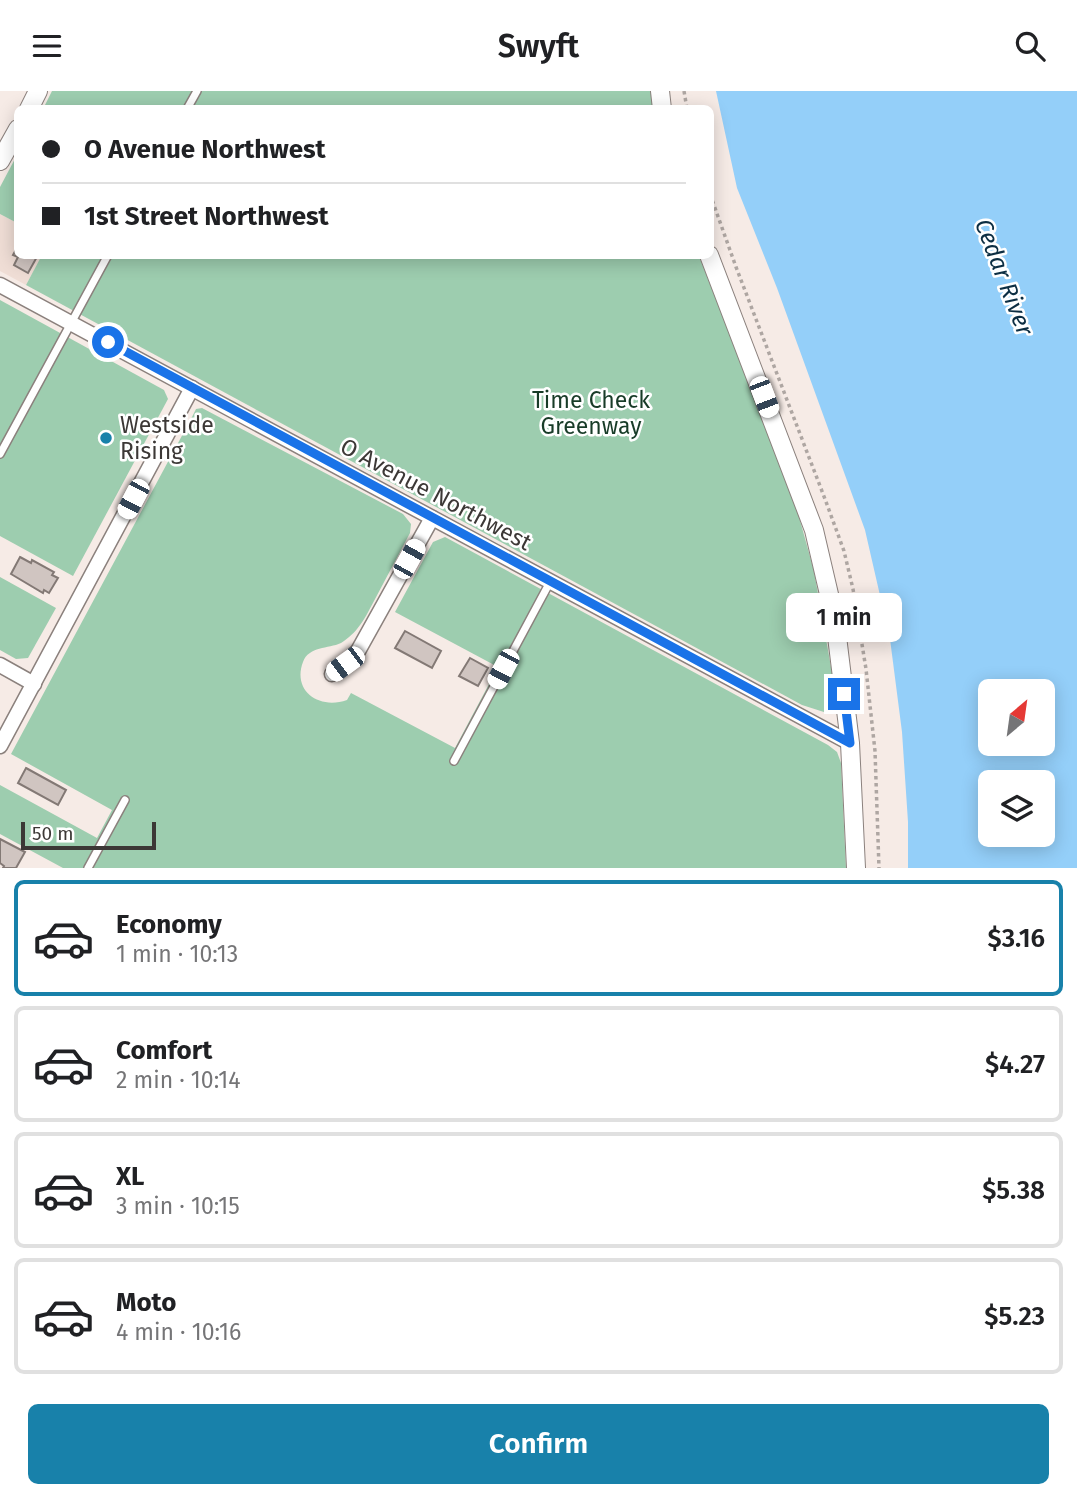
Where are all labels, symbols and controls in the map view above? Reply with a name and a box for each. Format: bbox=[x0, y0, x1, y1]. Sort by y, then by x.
icon: menu bbox=[28, 27, 66, 65]
text: Swyft bbox=[498, 27, 579, 65]
icon: search bbox=[1011, 27, 1049, 65]
text: O Avenue Northwest bbox=[84, 134, 326, 165]
text: 1st Street Northwest bbox=[84, 201, 329, 232]
water label: Cedar River bbox=[969, 215, 1039, 340]
route start bbox=[92, 326, 124, 358]
car bbox=[747, 374, 782, 420]
park label: Time Check Greenway bbox=[532, 386, 650, 440]
place label: Westside Rising bbox=[120, 411, 214, 465]
marker: Westside Rising bbox=[98, 430, 114, 446]
street label: O Avenue Northwest bbox=[336, 432, 537, 557]
car bbox=[114, 476, 153, 522]
car bbox=[390, 536, 429, 582]
callout: 1 min bbox=[786, 593, 902, 641]
text: 1 min bbox=[816, 603, 872, 631]
car bbox=[322, 643, 369, 685]
car bbox=[484, 646, 523, 692]
route end bbox=[828, 678, 860, 710]
north arrow bbox=[978, 679, 1055, 756]
map controls bbox=[978, 679, 1055, 847]
button: layers bbox=[978, 770, 1055, 847]
scale bar bbox=[21, 819, 156, 851]
text: 50 m bbox=[32, 822, 73, 845]
icon: car bbox=[32, 907, 95, 970]
text: Economy bbox=[116, 909, 222, 940]
text: $3.16 bbox=[987, 923, 1045, 954]
text: 1 min · 10:13 bbox=[116, 940, 238, 968]
icon: car bbox=[32, 1033, 95, 1096]
text: Comfort bbox=[116, 1035, 212, 1066]
text: $4.27 bbox=[985, 1049, 1045, 1080]
text: 2 min · 10:14 bbox=[116, 1066, 240, 1094]
icon: car bbox=[32, 1159, 95, 1222]
text: XL bbox=[116, 1161, 144, 1192]
text: $5.38 bbox=[982, 1175, 1045, 1206]
text: 3 min · 10:15 bbox=[116, 1192, 240, 1220]
icon: car bbox=[32, 1285, 95, 1348]
text: Moto bbox=[116, 1287, 176, 1318]
text: $5.23 bbox=[984, 1301, 1045, 1332]
text: 4 min · 10:16 bbox=[116, 1318, 241, 1346]
button: Confirm bbox=[28, 1404, 1049, 1484]

